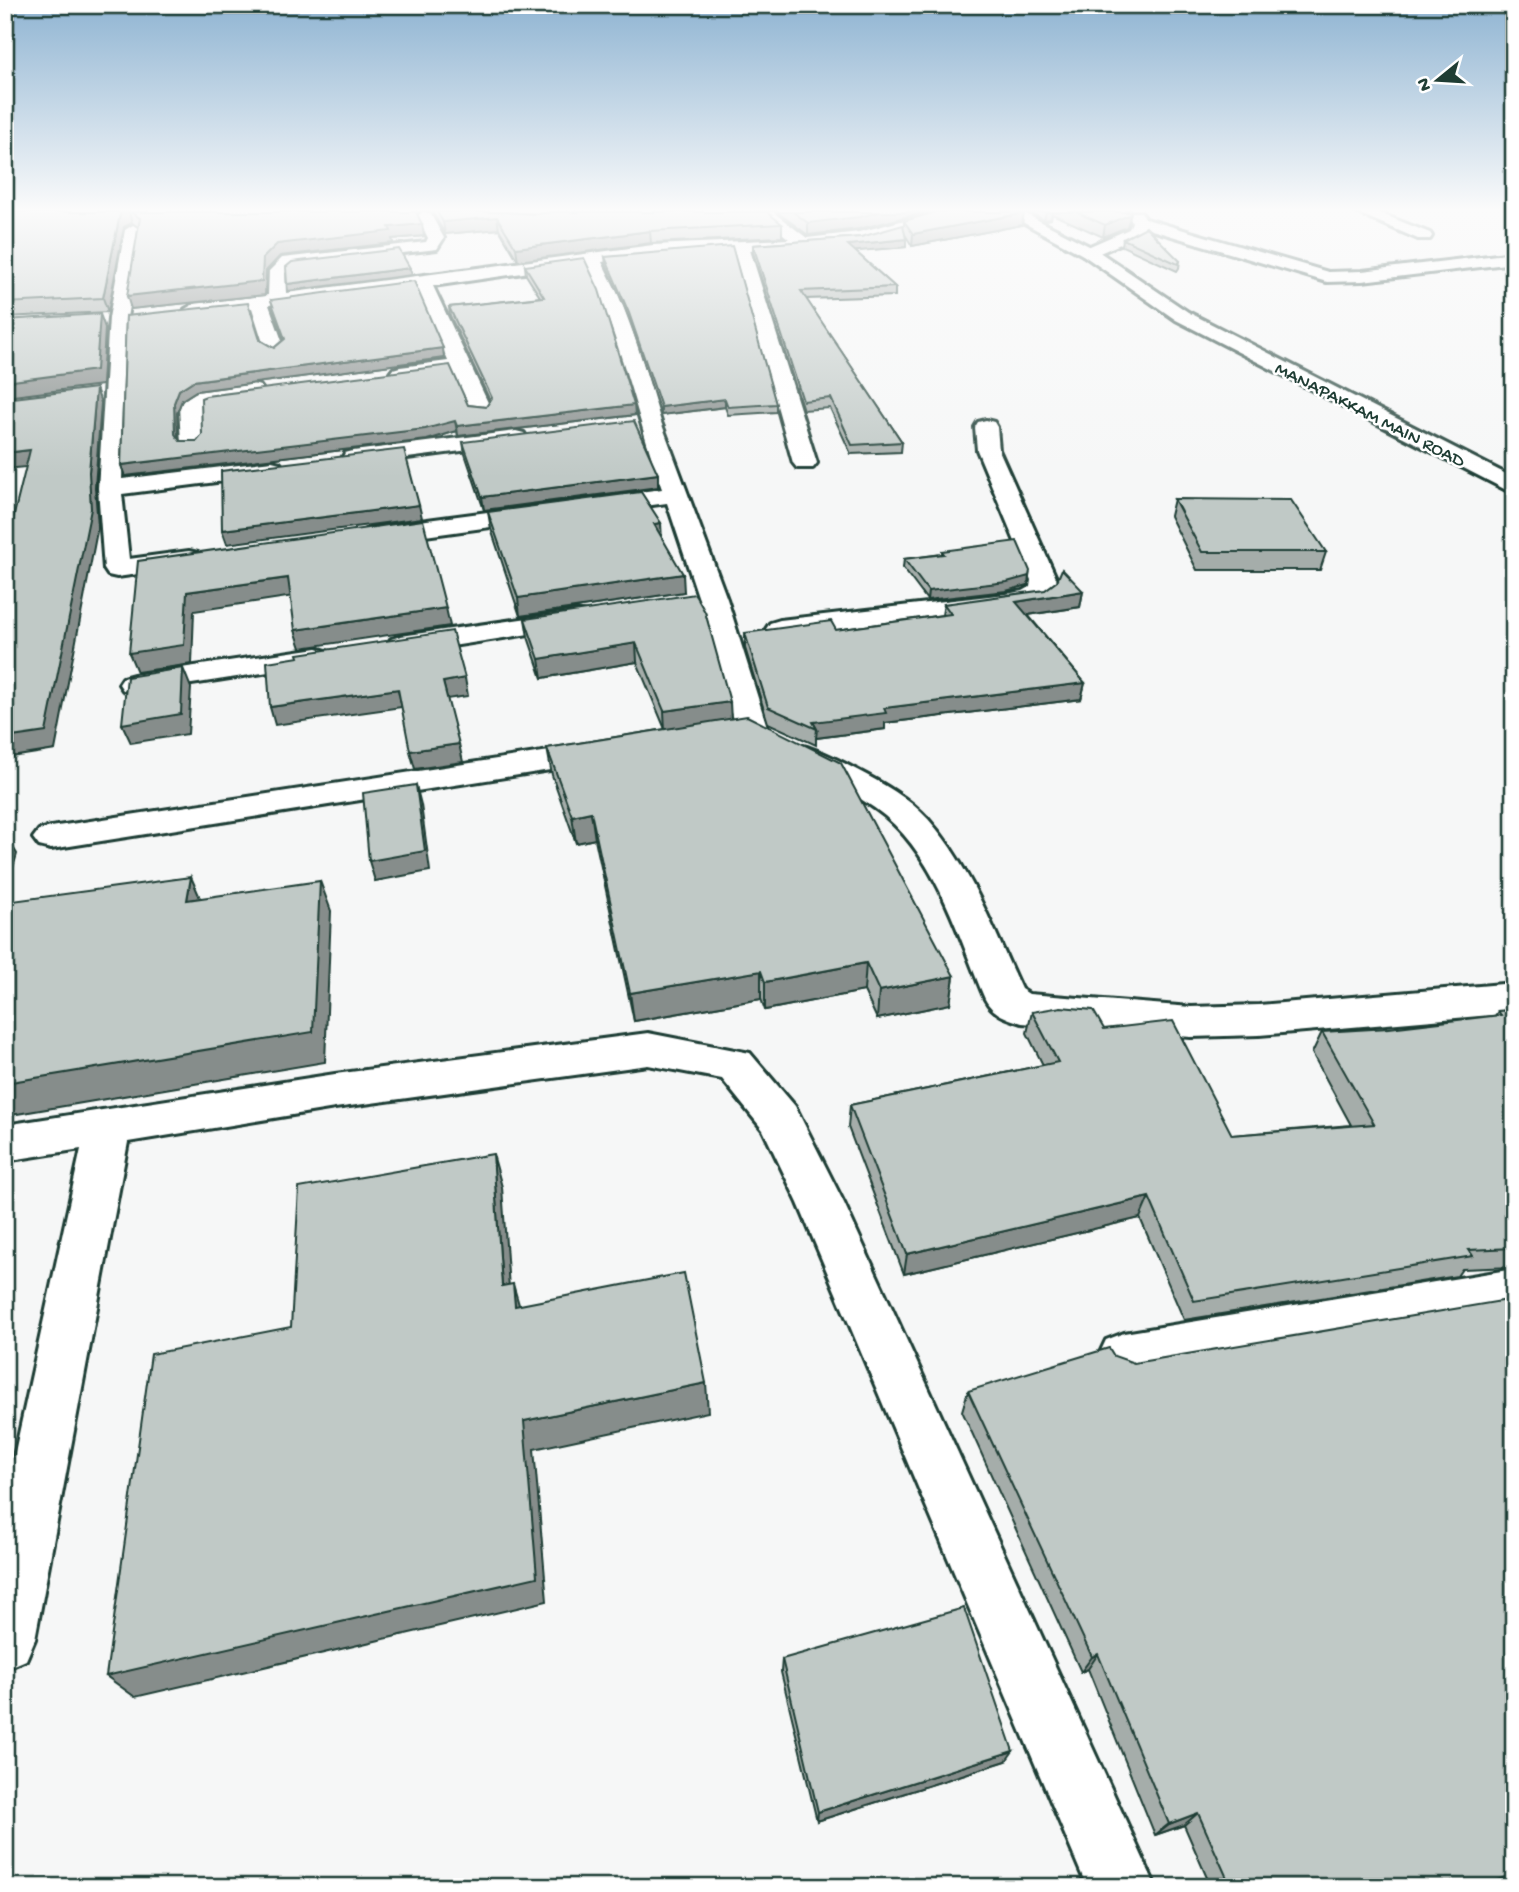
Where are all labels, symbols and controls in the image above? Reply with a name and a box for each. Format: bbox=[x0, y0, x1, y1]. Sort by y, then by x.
north arrow bbox=[1404, 46, 1474, 116]
text: N bbox=[1412, 75, 1438, 94]
street label: MANAPAKKAM MAIN ROAD bbox=[1270, 358, 1469, 474]

